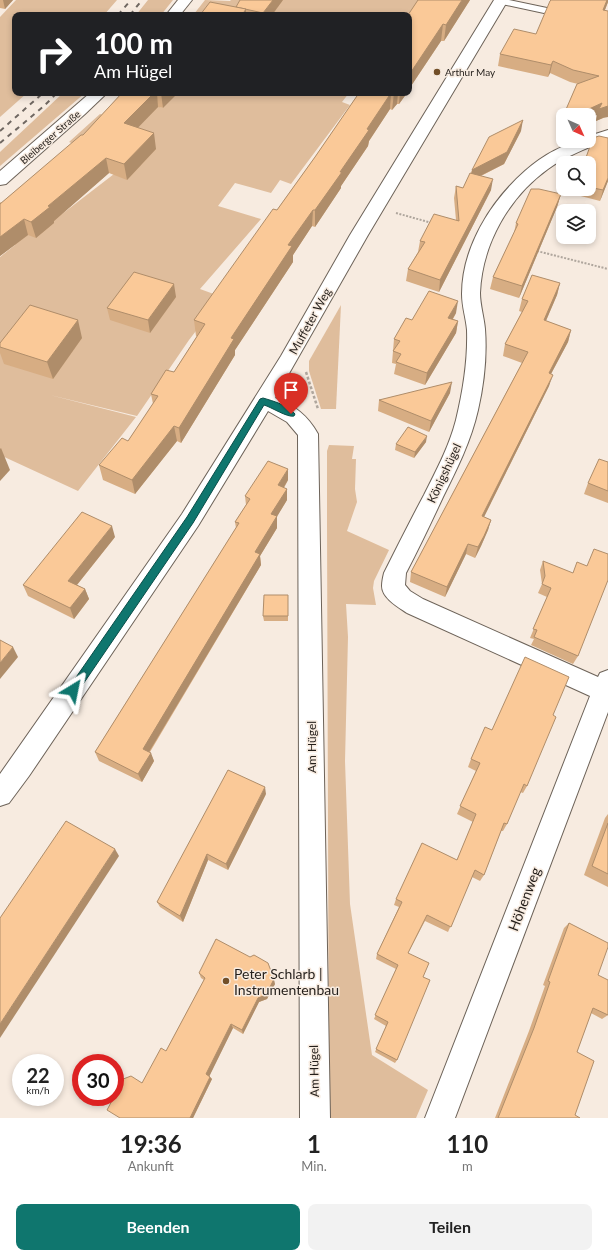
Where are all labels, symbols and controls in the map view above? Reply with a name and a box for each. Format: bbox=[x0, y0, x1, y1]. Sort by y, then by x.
text: 100 m bbox=[94, 26, 173, 60]
icon: right bbox=[28, 28, 80, 80]
text: Am Hügel bbox=[94, 60, 172, 82]
place label: Arthur May bbox=[445, 66, 496, 78]
marker: Arthur May bbox=[432, 67, 442, 77]
street label: Bleiberger Straße bbox=[18, 108, 82, 166]
north arrow bbox=[556, 108, 596, 148]
map controls bbox=[556, 108, 596, 244]
button: search bbox=[556, 156, 596, 196]
button: layers bbox=[556, 204, 596, 244]
street label: Muffeter Weg bbox=[286, 285, 334, 357]
pin bbox=[274, 373, 308, 414]
icon: arrive bbox=[280, 379, 302, 401]
street label: Königshügel bbox=[424, 441, 464, 505]
position arrow bbox=[52, 669, 94, 711]
street label: Am Hügel bbox=[304, 721, 319, 773]
street label: Höhenweg bbox=[504, 865, 544, 933]
place label: Peter Schlarb | Instrumentenbau bbox=[234, 965, 339, 998]
marker: Peter Schlarb | Instrumentenbau bbox=[221, 976, 231, 986]
street label: Am Hügel bbox=[306, 1045, 322, 1097]
speed limit sign: 30 bbox=[72, 1054, 124, 1106]
text: 22 bbox=[26, 1063, 50, 1087]
text: km/h bbox=[26, 1084, 50, 1096]
text: 19:36 bbox=[120, 1129, 182, 1158]
text: 1 bbox=[307, 1129, 321, 1158]
text: 110 bbox=[447, 1129, 488, 1158]
text: Ankunft bbox=[128, 1158, 174, 1174]
text: Min. bbox=[301, 1158, 327, 1174]
text: m bbox=[462, 1158, 473, 1174]
button: Beenden bbox=[16, 1204, 300, 1250]
button: Teilen bbox=[308, 1204, 592, 1250]

